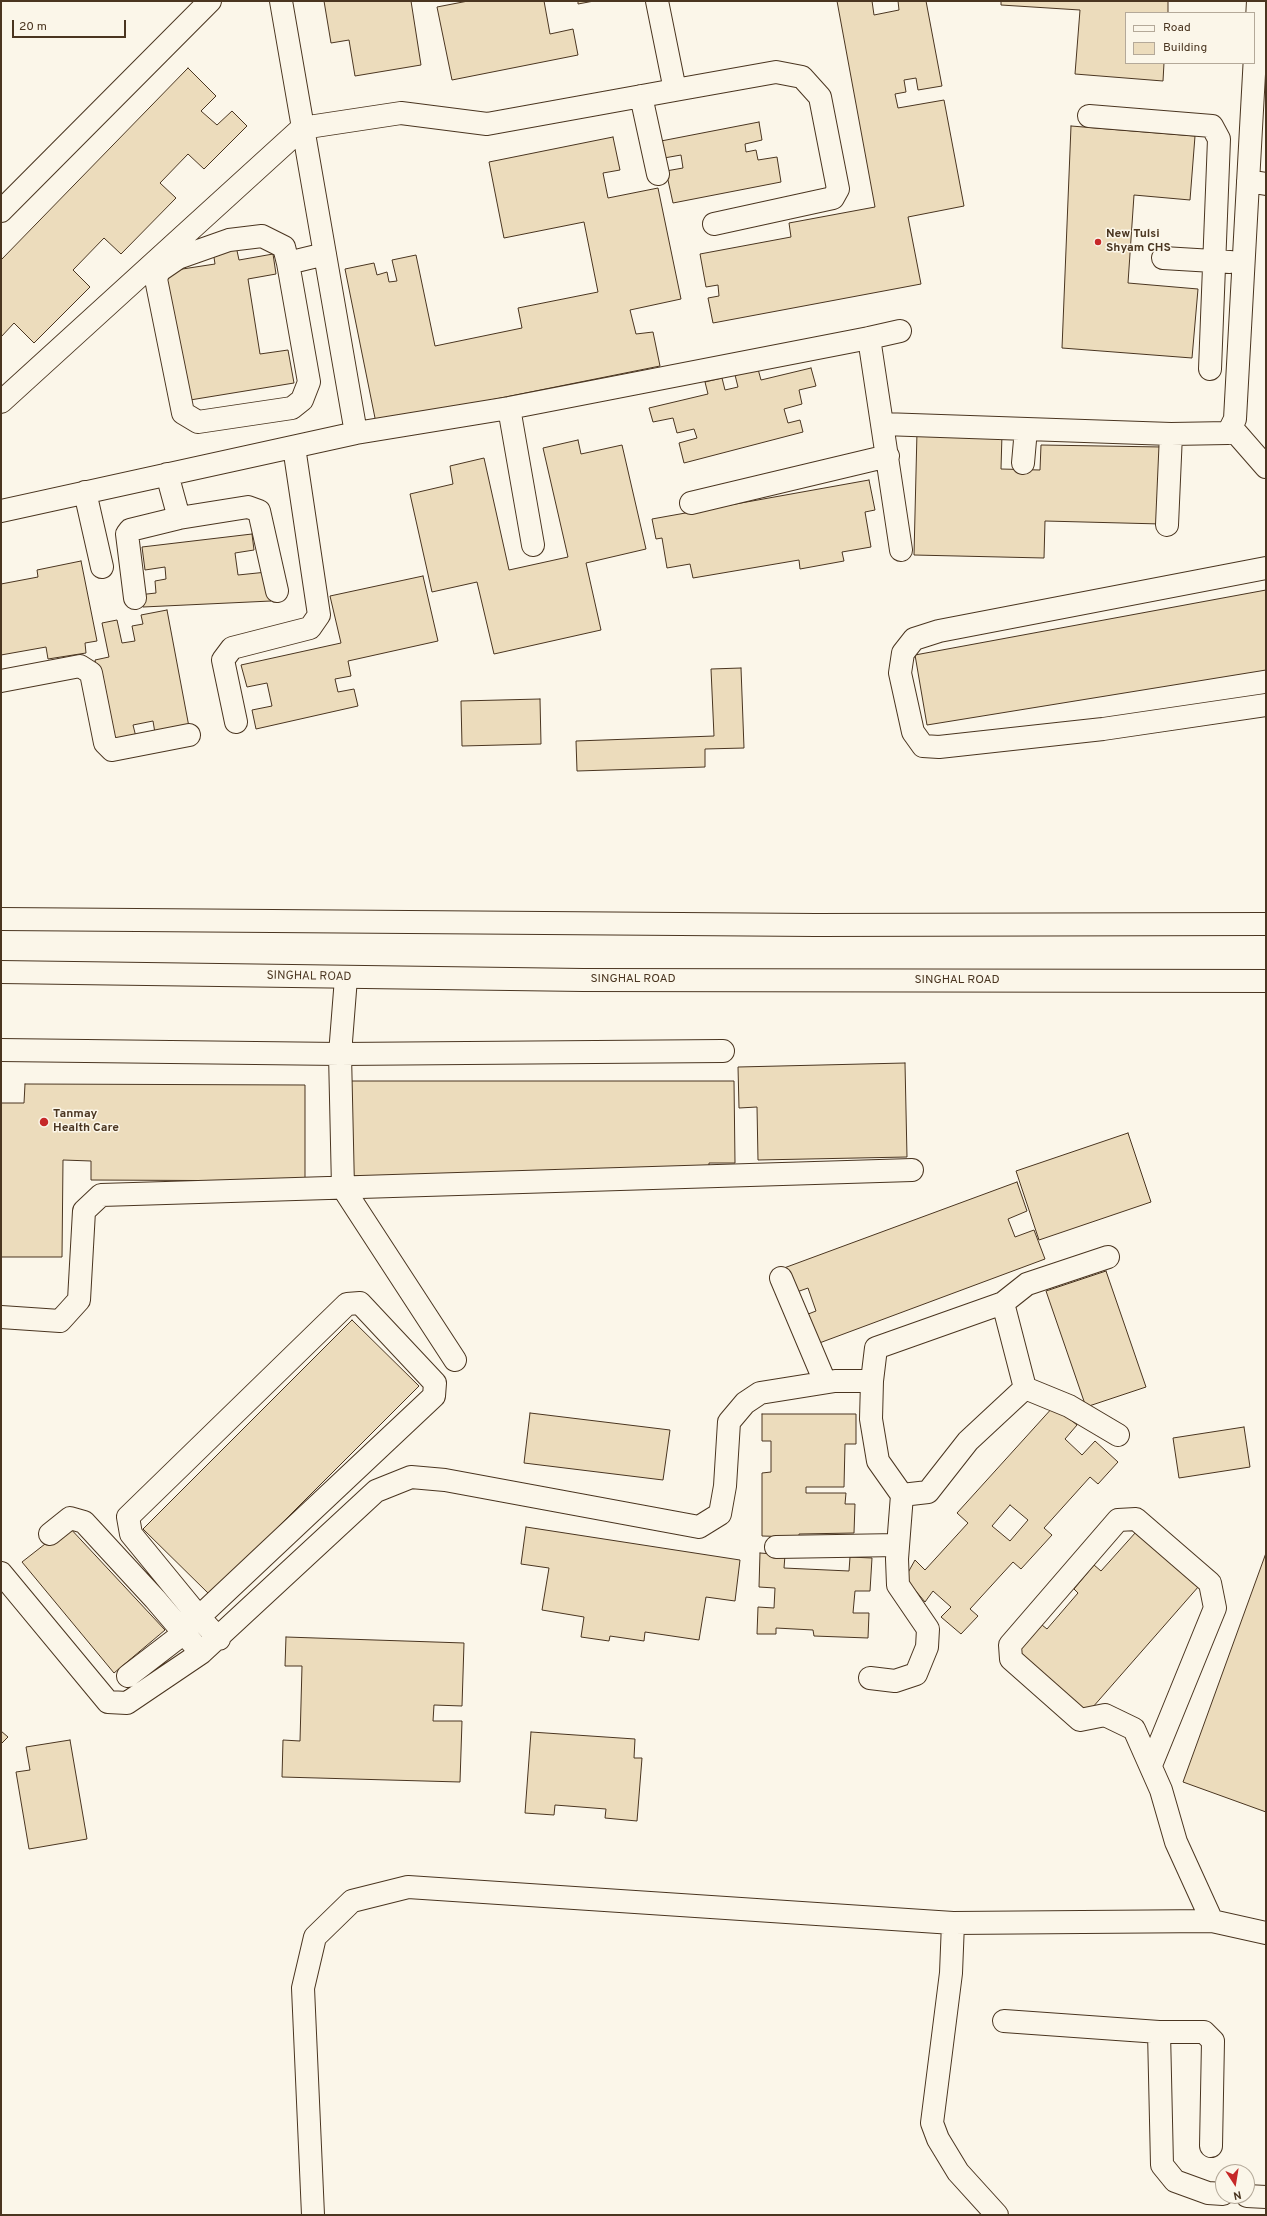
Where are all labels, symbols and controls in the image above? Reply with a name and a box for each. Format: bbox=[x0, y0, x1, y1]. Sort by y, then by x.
scale bar bbox=[14, 12, 128, 38]
legend bbox=[1125, 12, 1255, 64]
text: 20 m bbox=[19, 19, 47, 35]
text: Road bbox=[1163, 20, 1191, 36]
text: Building bbox=[1163, 40, 1207, 56]
place label: New Tulsi Shyam CHS bbox=[1106, 228, 1171, 256]
marker: New Tulsi Shyam CHS bbox=[1093, 237, 1103, 247]
street label: SINGHAL ROAD bbox=[266, 969, 352, 985]
street label: SINGHAL ROAD bbox=[590, 973, 676, 987]
street label: SINGHAL ROAD bbox=[914, 974, 1000, 988]
place label: Tanmay Health Care bbox=[53, 1108, 119, 1136]
marker: Tanmay Health Care bbox=[38, 1116, 50, 1128]
north arrow bbox=[1215, 2164, 1255, 2204]
text: N bbox=[1232, 2187, 1243, 2202]

